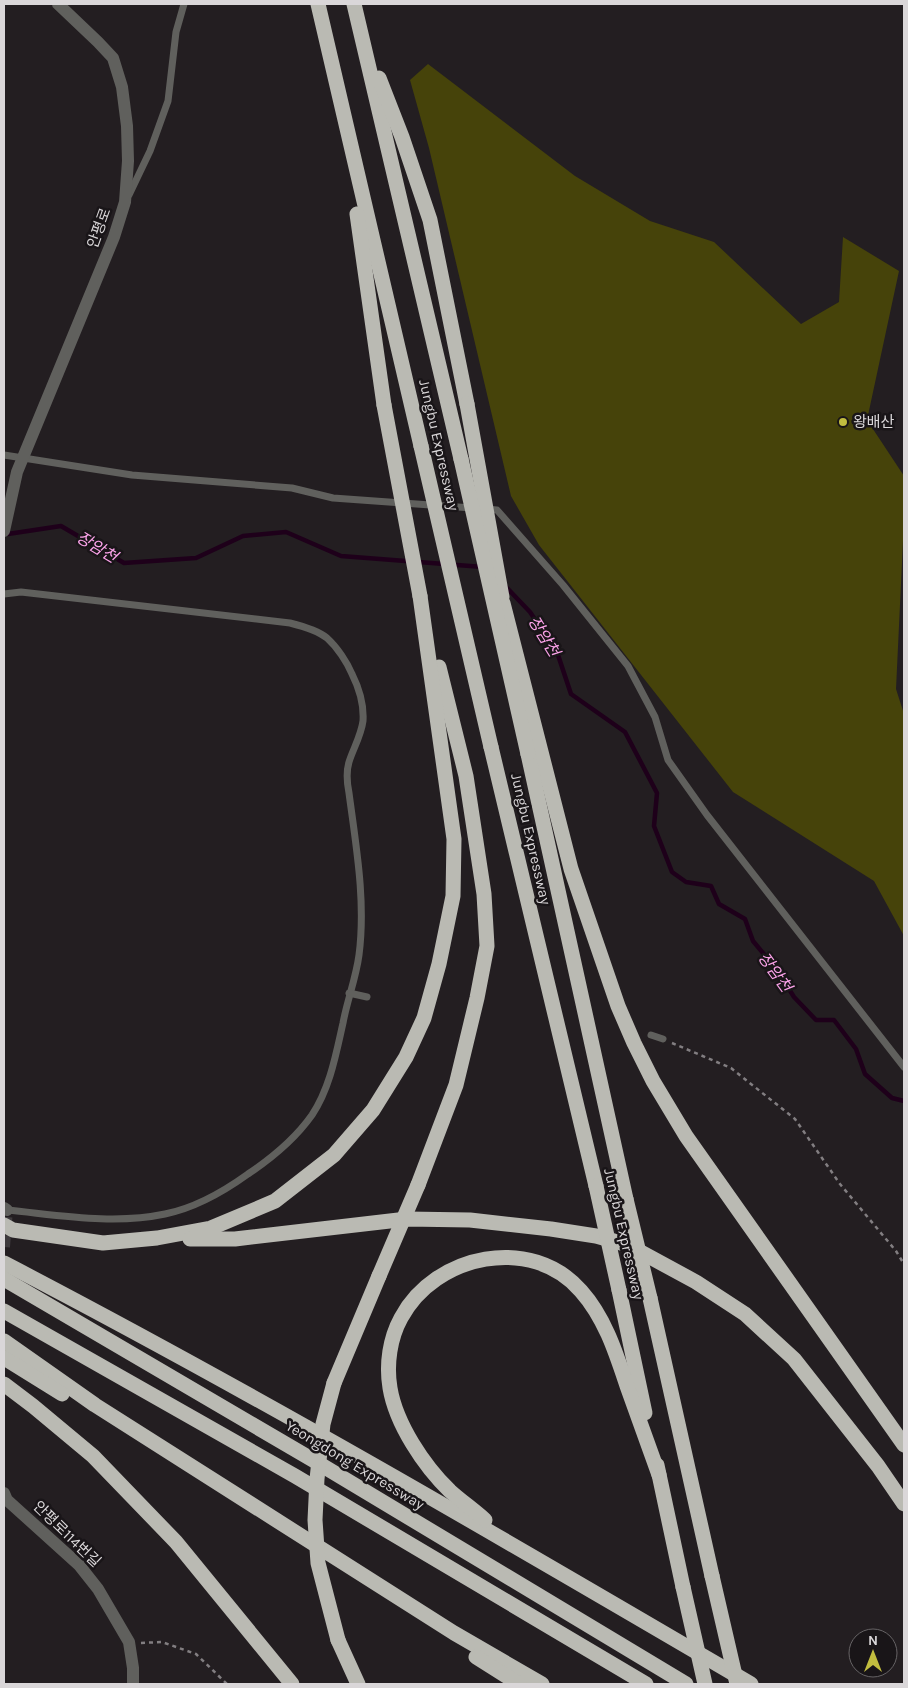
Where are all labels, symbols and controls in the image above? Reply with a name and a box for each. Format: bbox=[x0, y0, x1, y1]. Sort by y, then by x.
street label: 안평로 bbox=[83, 205, 115, 251]
street label: Jungbu Expressway bbox=[415, 378, 463, 512]
place label: 왕배산 bbox=[853, 413, 895, 431]
marker: 왕배산 bbox=[837, 416, 849, 428]
water label: 장암천 bbox=[73, 527, 123, 568]
water label: 장암천 bbox=[524, 612, 565, 662]
street label: Jungbu Expressway bbox=[507, 772, 555, 906]
water label: 장암천 bbox=[754, 949, 797, 997]
street label: Jungbu Expressway bbox=[600, 1167, 648, 1301]
street label: Yeongdong Expressway bbox=[282, 1416, 428, 1514]
street label: 안평로114번길 bbox=[29, 1497, 105, 1571]
north arrow bbox=[848, 1628, 898, 1678]
text: N bbox=[868, 1632, 878, 1649]

